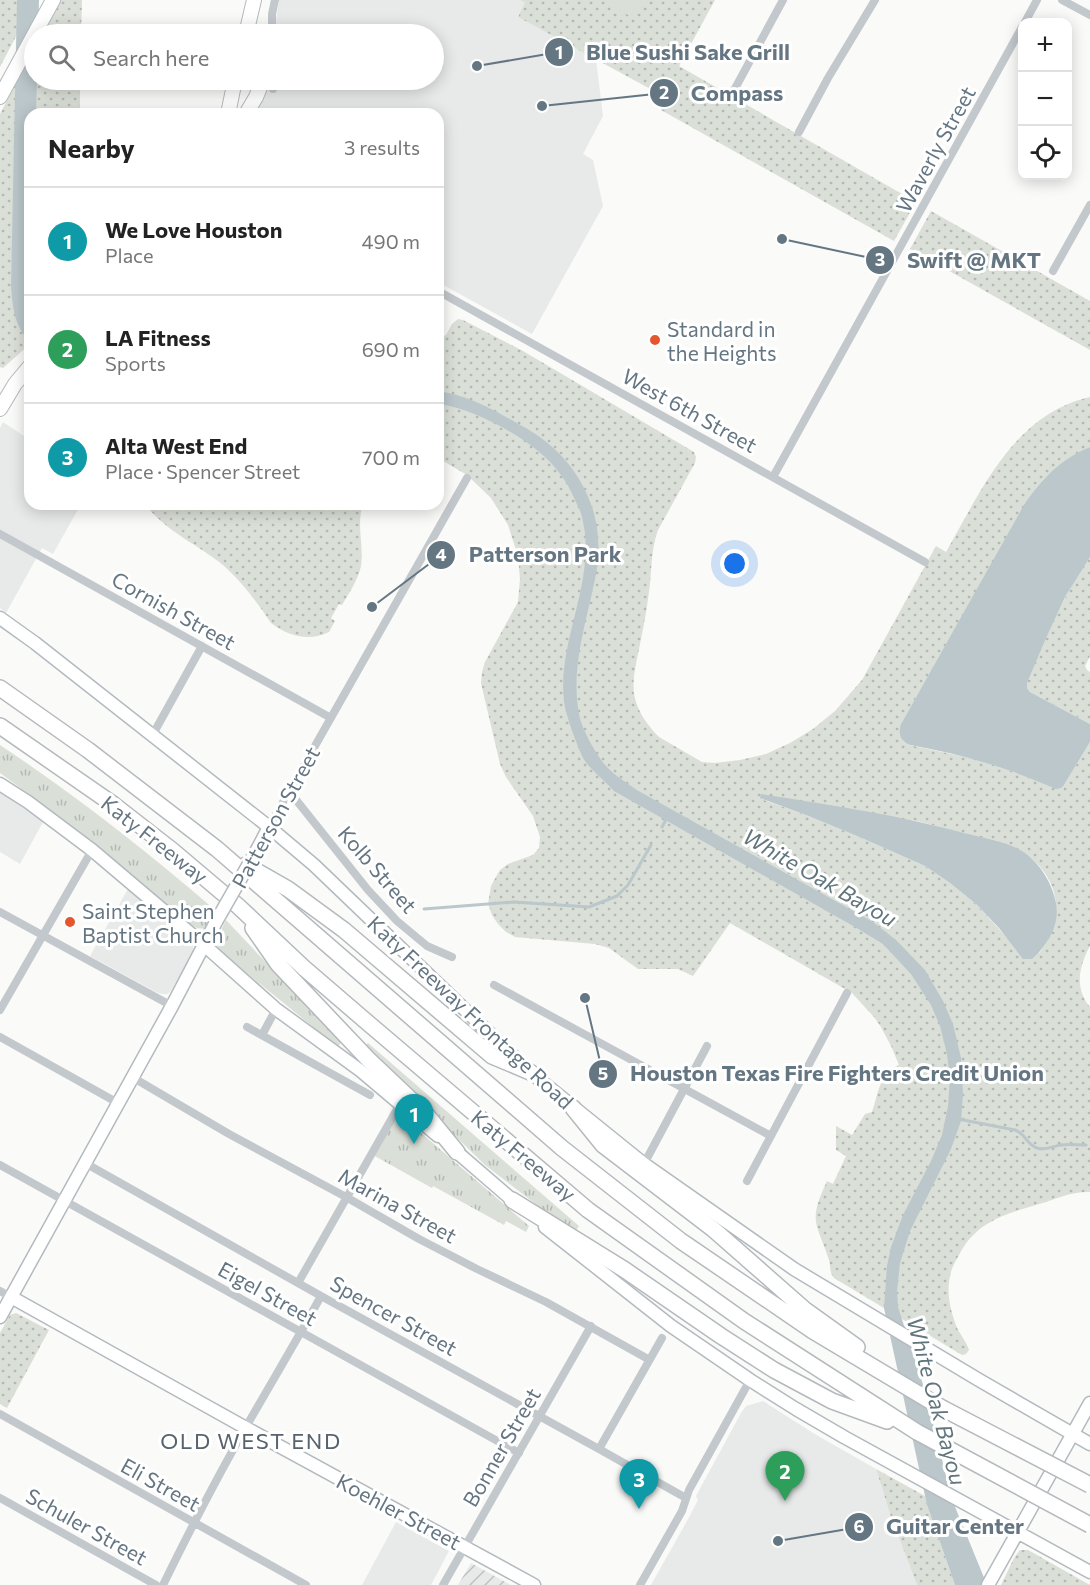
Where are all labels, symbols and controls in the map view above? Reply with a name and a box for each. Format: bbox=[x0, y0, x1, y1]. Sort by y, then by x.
map controls bbox=[1018, 18, 1072, 180]
button: + bbox=[1018, 18, 1072, 72]
search box bbox=[24, 24, 444, 90]
callout: Blue Sushi Sake Grill bbox=[544, 32, 802, 72]
text: Blue Sushi Sake Grill bbox=[586, 38, 790, 65]
icon: search bbox=[45, 41, 78, 74]
text: 1 bbox=[555, 41, 563, 63]
text: Search here bbox=[93, 44, 209, 71]
button: − bbox=[1018, 72, 1072, 126]
callout: Compass bbox=[649, 73, 795, 113]
text: Compass bbox=[691, 79, 783, 106]
text: 2 bbox=[659, 81, 669, 103]
street label: Waverly Street bbox=[890, 81, 980, 217]
button: locate bbox=[1018, 126, 1072, 180]
text: Nearby bbox=[48, 132, 135, 163]
text: 3 results bbox=[344, 135, 420, 159]
text: We Love Houston bbox=[105, 216, 282, 243]
text: 1 bbox=[63, 229, 72, 253]
text: 490 m bbox=[362, 229, 420, 253]
callout: Swift @ MKT bbox=[865, 240, 1053, 280]
text: Place bbox=[105, 243, 154, 267]
text: Swift @ MKT bbox=[907, 246, 1041, 273]
text: 3 bbox=[875, 248, 885, 270]
place label: Standard in the Heights bbox=[667, 316, 777, 365]
text: LA Fitness bbox=[105, 324, 211, 351]
marker: Standard in the Heights bbox=[648, 333, 662, 347]
text: 2 bbox=[62, 337, 73, 361]
text: 690 m bbox=[362, 337, 420, 361]
text: Sports bbox=[105, 351, 166, 375]
street label: West 6th Street bbox=[618, 363, 762, 457]
text: Alta West End bbox=[105, 432, 247, 459]
text: 3 bbox=[62, 445, 73, 469]
text: 700 m bbox=[362, 445, 420, 469]
text: Place · Spencer Street bbox=[105, 459, 300, 483]
callout: Patterson Park bbox=[426, 535, 633, 575]
text: Patterson Park bbox=[469, 540, 622, 567]
text: 4 bbox=[435, 543, 447, 565]
your location bbox=[720, 549, 749, 578]
street label: Cornish Street bbox=[108, 566, 240, 654]
street label: Patterson Street bbox=[226, 742, 324, 892]
street label: Katy Freeway bbox=[97, 790, 213, 888]
street label: Kolb Street bbox=[333, 820, 423, 918]
water label: White Oak Bayou bbox=[738, 822, 902, 932]
place label: Saint Stephen Baptist Church bbox=[82, 898, 224, 947]
street label: Katy Freeway Frontage Road bbox=[363, 910, 579, 1114]
marker: Saint Stephen Baptist Church bbox=[63, 915, 77, 929]
callout: Houston Texas Fire Fighters Credit Union bbox=[588, 1054, 1056, 1094]
text: Houston Texas Fire Fighters Credit Union bbox=[630, 1059, 1044, 1086]
text: 5 bbox=[598, 1062, 608, 1084]
pin: 1 bbox=[394, 1094, 434, 1144]
street label: Katy Freeway bbox=[467, 1104, 581, 1206]
street label: Marina Street bbox=[335, 1162, 461, 1248]
street label: Eigel Street bbox=[214, 1256, 322, 1330]
street label: Spencer Street bbox=[326, 1270, 462, 1360]
water label: White Oak Bayou bbox=[902, 1314, 972, 1488]
street label: Bonner Street bbox=[457, 1383, 545, 1511]
district label: OLD WEST END bbox=[160, 1427, 342, 1454]
street label: Eli Street bbox=[117, 1452, 205, 1516]
pin: 2 bbox=[766, 1452, 804, 1501]
pin: 3 bbox=[620, 1460, 658, 1509]
street label: Koehler Street bbox=[333, 1468, 465, 1554]
street label: Schuler Street bbox=[22, 1482, 152, 1570]
callout: Guitar Center bbox=[844, 1507, 1036, 1547]
text: Guitar Center bbox=[886, 1512, 1024, 1539]
text: 6 bbox=[853, 1515, 865, 1537]

